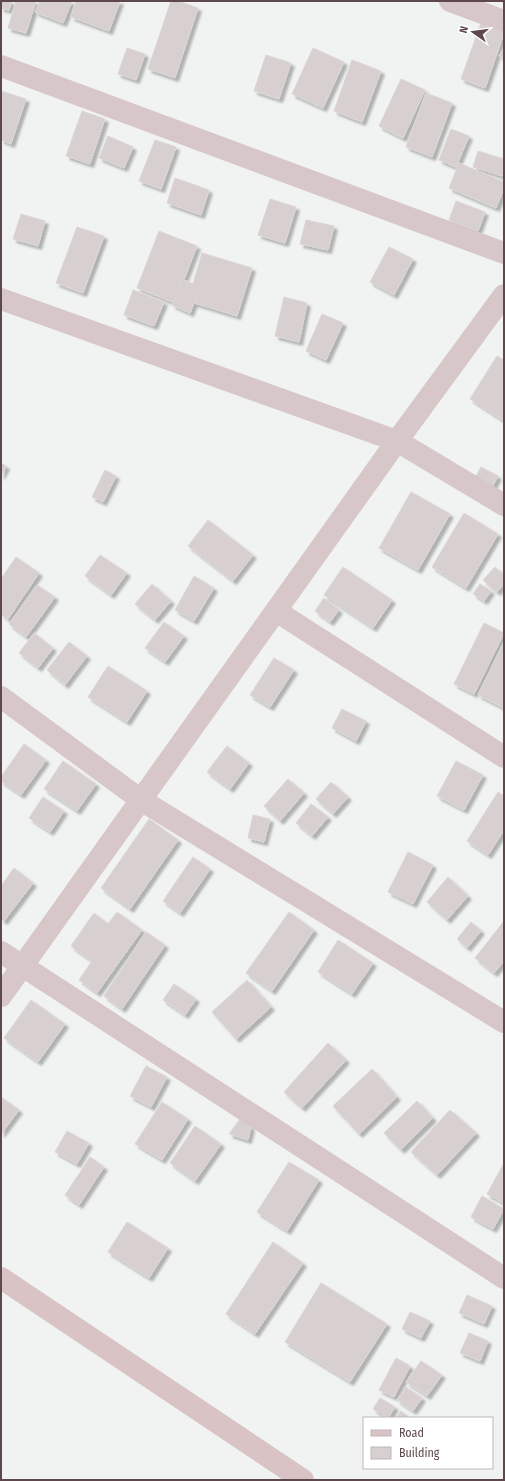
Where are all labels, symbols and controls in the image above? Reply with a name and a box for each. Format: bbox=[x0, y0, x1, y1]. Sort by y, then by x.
north arrow bbox=[453, 12, 493, 52]
text: N bbox=[457, 25, 471, 34]
legend bbox=[363, 1417, 493, 1469]
text: Road bbox=[399, 1426, 424, 1440]
text: Building bbox=[399, 1446, 440, 1460]

